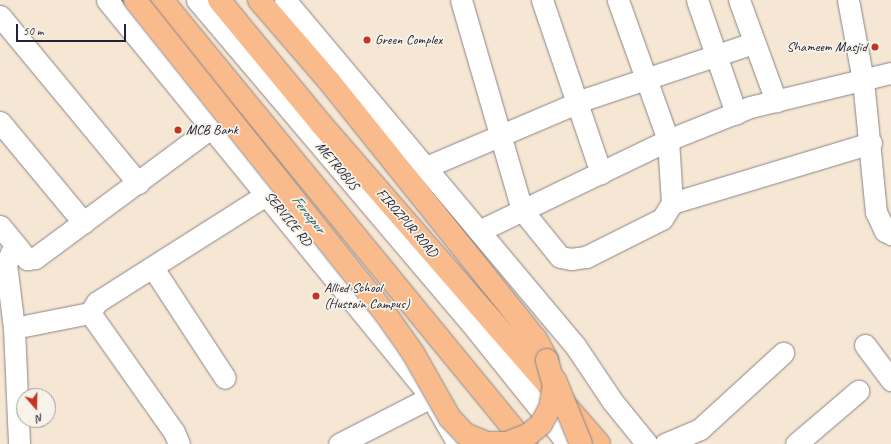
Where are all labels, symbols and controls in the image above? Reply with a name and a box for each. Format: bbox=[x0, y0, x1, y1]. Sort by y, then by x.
scale bar bbox=[18, 16, 128, 42]
text: 50 m bbox=[23, 23, 43, 39]
place label: Green Complex bbox=[375, 32, 442, 48]
marker: Green Complex bbox=[362, 35, 372, 45]
place label: Shameem Masjid bbox=[786, 39, 867, 55]
marker: Shameem Masjid bbox=[870, 42, 880, 52]
place label: MCB Bank bbox=[186, 122, 238, 138]
marker: MCB Bank bbox=[173, 125, 183, 135]
street label: METROBUS bbox=[312, 138, 362, 194]
street label: FIROZPUR ROAD bbox=[372, 185, 442, 261]
street label: SERVICE RD bbox=[261, 188, 315, 250]
water label: Ferozpur bbox=[287, 191, 329, 237]
place label: Allied School (Hussain Campus) bbox=[324, 280, 410, 312]
marker: Allied School (Hussain Campus) bbox=[311, 291, 321, 301]
north arrow bbox=[16, 388, 56, 428]
text: N bbox=[34, 411, 45, 426]

